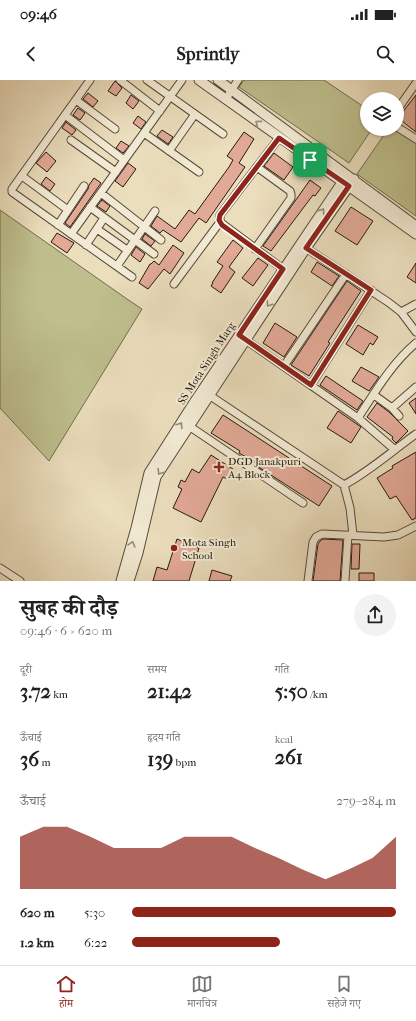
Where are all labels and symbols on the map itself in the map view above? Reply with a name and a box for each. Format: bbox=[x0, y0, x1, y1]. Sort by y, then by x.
one-way arrow bbox=[256, 121, 263, 128]
pin bbox=[293, 143, 327, 177]
one-way arrow bbox=[317, 209, 324, 216]
one-way arrow bbox=[266, 300, 274, 307]
street label: SS Mota Singh Marg bbox=[175, 319, 238, 407]
one-way arrow bbox=[175, 422, 183, 429]
place label: DGD Janakpuri A4 Block bbox=[227, 455, 302, 481]
marker: DGD Janakpuri A4 Block bbox=[213, 461, 225, 473]
one-way arrow bbox=[157, 468, 164, 475]
place label: Mota Singh School bbox=[182, 536, 237, 562]
one-way arrow bbox=[127, 540, 136, 547]
marker: Mota Singh School bbox=[169, 543, 179, 553]

